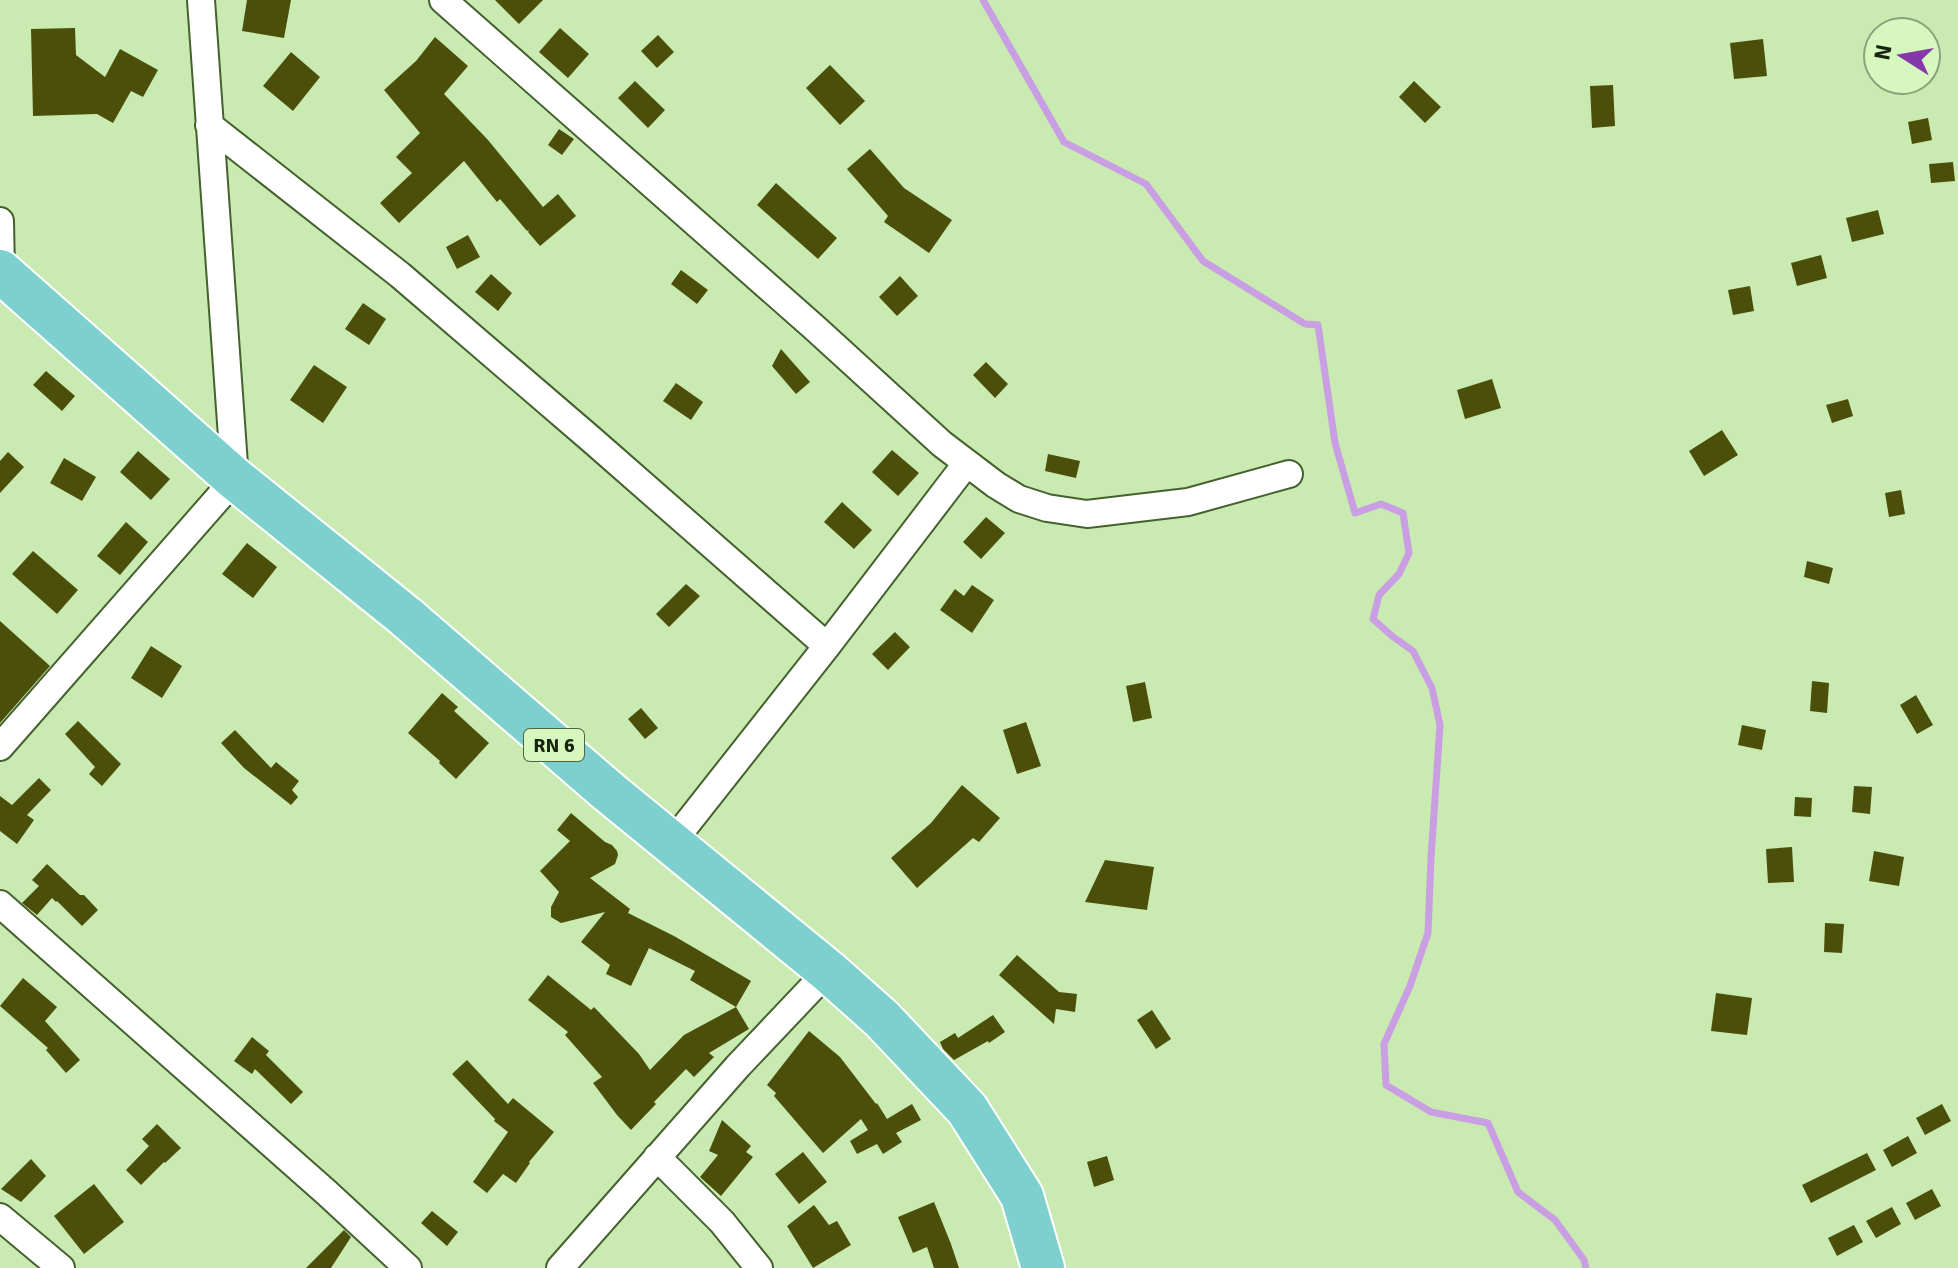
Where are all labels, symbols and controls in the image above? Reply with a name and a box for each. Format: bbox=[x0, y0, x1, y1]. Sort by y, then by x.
north arrow bbox=[1862, 16, 1942, 96]
text: N bbox=[1868, 42, 1898, 62]
road number: RN 6 bbox=[524, 729, 584, 761]

